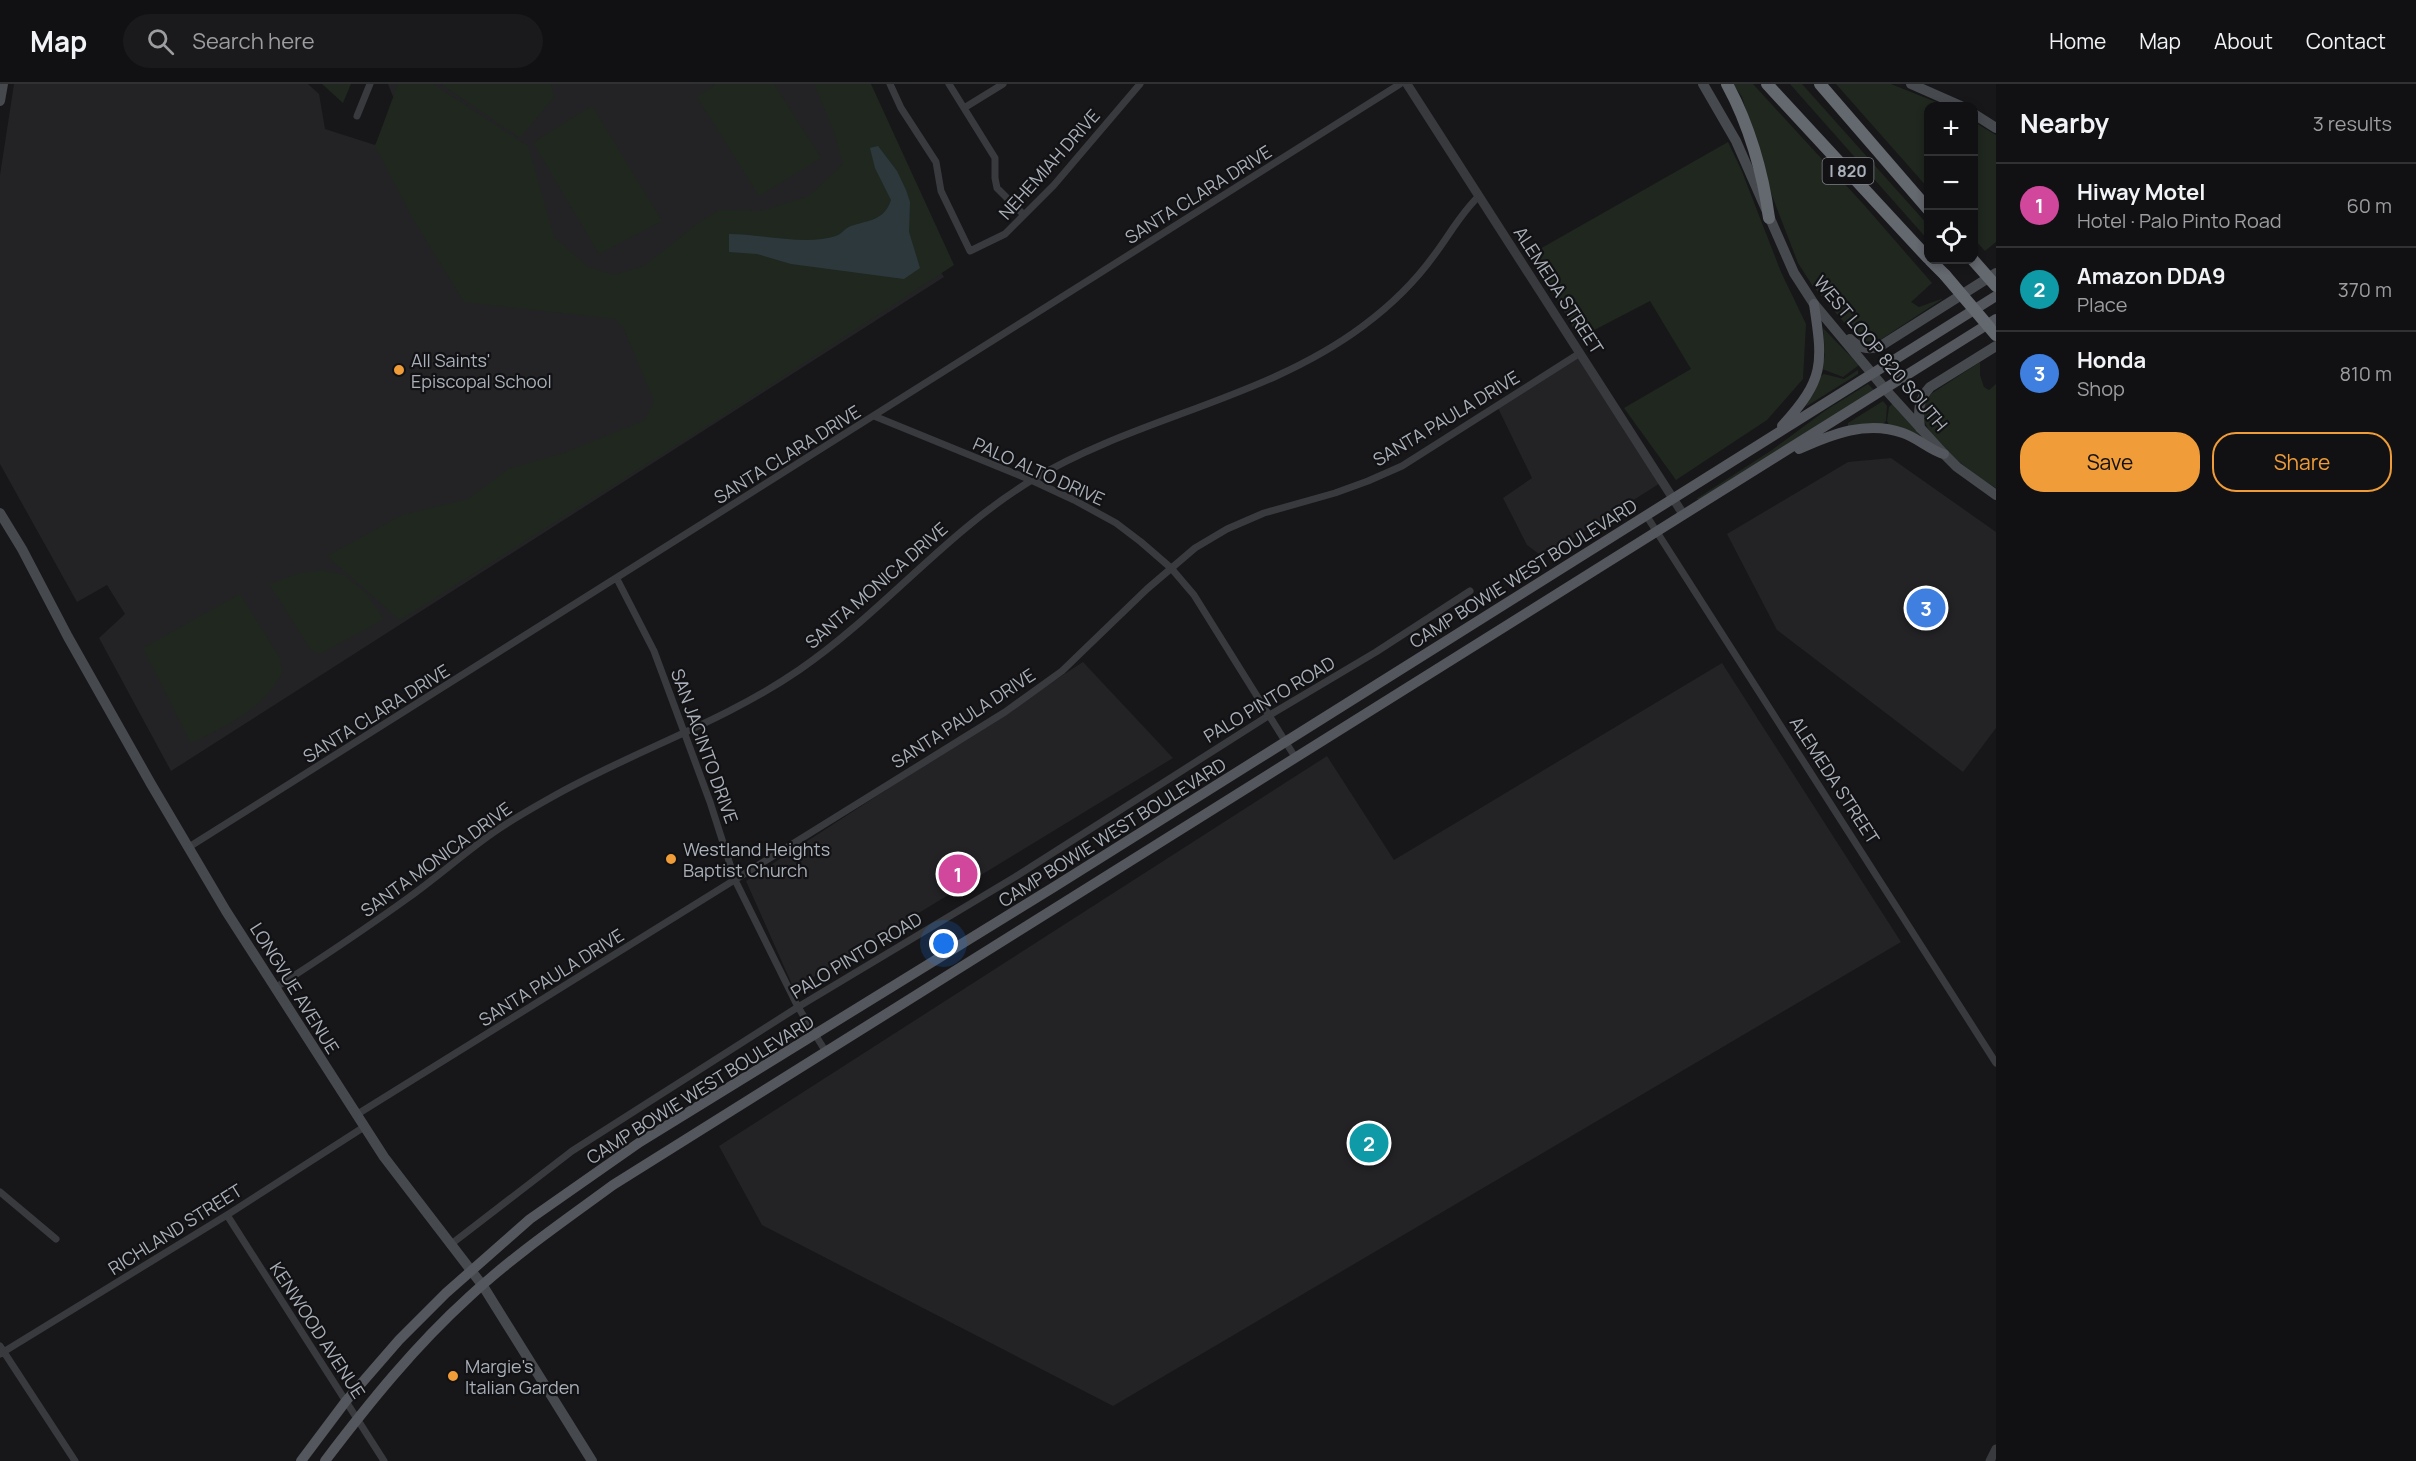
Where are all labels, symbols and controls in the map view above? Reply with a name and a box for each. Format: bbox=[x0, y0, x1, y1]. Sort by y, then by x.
search box bbox=[123, 14, 543, 68]
text: Map bbox=[30, 22, 87, 60]
icon: search bbox=[144, 25, 177, 58]
text: Search here bbox=[192, 26, 315, 56]
text: Home bbox=[2049, 27, 2106, 55]
text: Map bbox=[2139, 27, 2181, 55]
text: About bbox=[2214, 27, 2273, 55]
text: Contact bbox=[2306, 27, 2386, 55]
map controls bbox=[1924, 102, 1978, 264]
button: + bbox=[1924, 102, 1978, 156]
street label: NEHEMIAH DRIVE bbox=[993, 104, 1105, 224]
text: Nearby bbox=[2020, 105, 2109, 141]
text: 3 results bbox=[2313, 110, 2392, 137]
street label: SANTA CLARA DRIVE bbox=[1120, 139, 1276, 249]
button: − bbox=[1924, 156, 1978, 210]
road number: I 820 bbox=[1822, 158, 1874, 184]
text: Hiway Motel bbox=[2077, 177, 2206, 207]
text: 1 bbox=[2035, 192, 2044, 219]
text: 60 m bbox=[2346, 192, 2392, 219]
text: Hotel · Palo Pinto Road bbox=[2077, 207, 2282, 234]
button: locate bbox=[1924, 210, 1978, 264]
street label: ALEMEDA STREET bbox=[1509, 222, 1609, 359]
text: Amazon DDA9 bbox=[2077, 261, 2226, 291]
street label: WEST LOOP 820 SOUTH bbox=[1809, 270, 1953, 436]
text: 2 bbox=[2034, 276, 2045, 303]
text: 370 m bbox=[2338, 276, 2392, 303]
text: Place bbox=[2077, 291, 2127, 318]
text: Honda bbox=[2077, 345, 2146, 375]
place label: All Saints' Episcopal School bbox=[411, 348, 552, 393]
text: 3 bbox=[2034, 360, 2045, 387]
text: 810 m bbox=[2339, 360, 2392, 387]
marker: All Saints' Episcopal School bbox=[392, 363, 406, 377]
street label: SANTA PAULA DRIVE bbox=[1368, 365, 1524, 471]
text: Shop bbox=[2077, 375, 2125, 402]
street label: SANTA CLARA DRIVE bbox=[709, 399, 865, 509]
street label: PALO ALTO DRIVE bbox=[969, 431, 1109, 511]
button: Save bbox=[2020, 432, 2200, 492]
button: Share bbox=[2212, 432, 2392, 492]
street label: CAMP BOWIE WEST BOULEVARD bbox=[1405, 493, 1641, 653]
street label: SANTA MONICA DRIVE bbox=[800, 517, 952, 653]
pin: 3 bbox=[1906, 586, 1946, 630]
street label: PALO PINTO ROAD bbox=[1199, 650, 1339, 748]
street label: SANTA CLARA DRIVE bbox=[298, 658, 454, 768]
street label: SANTA PAULA DRIVE bbox=[887, 663, 1039, 773]
street label: SAN JACINTO DRIVE bbox=[666, 665, 744, 827]
street label: ALEMEDA STREET bbox=[1785, 712, 1885, 849]
street label: CAMP BOWIE WEST BOULEVARD bbox=[994, 752, 1230, 912]
street label: SANTA MONICA DRIVE bbox=[356, 796, 516, 922]
place label: Westland Heights Baptist Church bbox=[683, 837, 830, 882]
marker: Westland Heights Baptist Church bbox=[664, 852, 678, 866]
pin: 1 bbox=[938, 852, 978, 896]
street label: PALO PINTO ROAD bbox=[786, 906, 926, 1004]
street label: LONGVUE AVENUE bbox=[245, 918, 345, 1058]
street label: SANTA PAULA DRIVE bbox=[474, 923, 628, 1031]
your location bbox=[929, 929, 958, 958]
street label: CAMP BOWIE WEST BOULEVARD bbox=[582, 1009, 818, 1169]
pin: 2 bbox=[1350, 1120, 1388, 1166]
street label: RICHLAND STREET bbox=[103, 1178, 247, 1280]
street label: KENWOOD AVENUE bbox=[265, 1257, 371, 1403]
place label: Margie's Italian Garden bbox=[465, 1354, 580, 1399]
marker: Margie's Italian Garden bbox=[446, 1369, 460, 1383]

